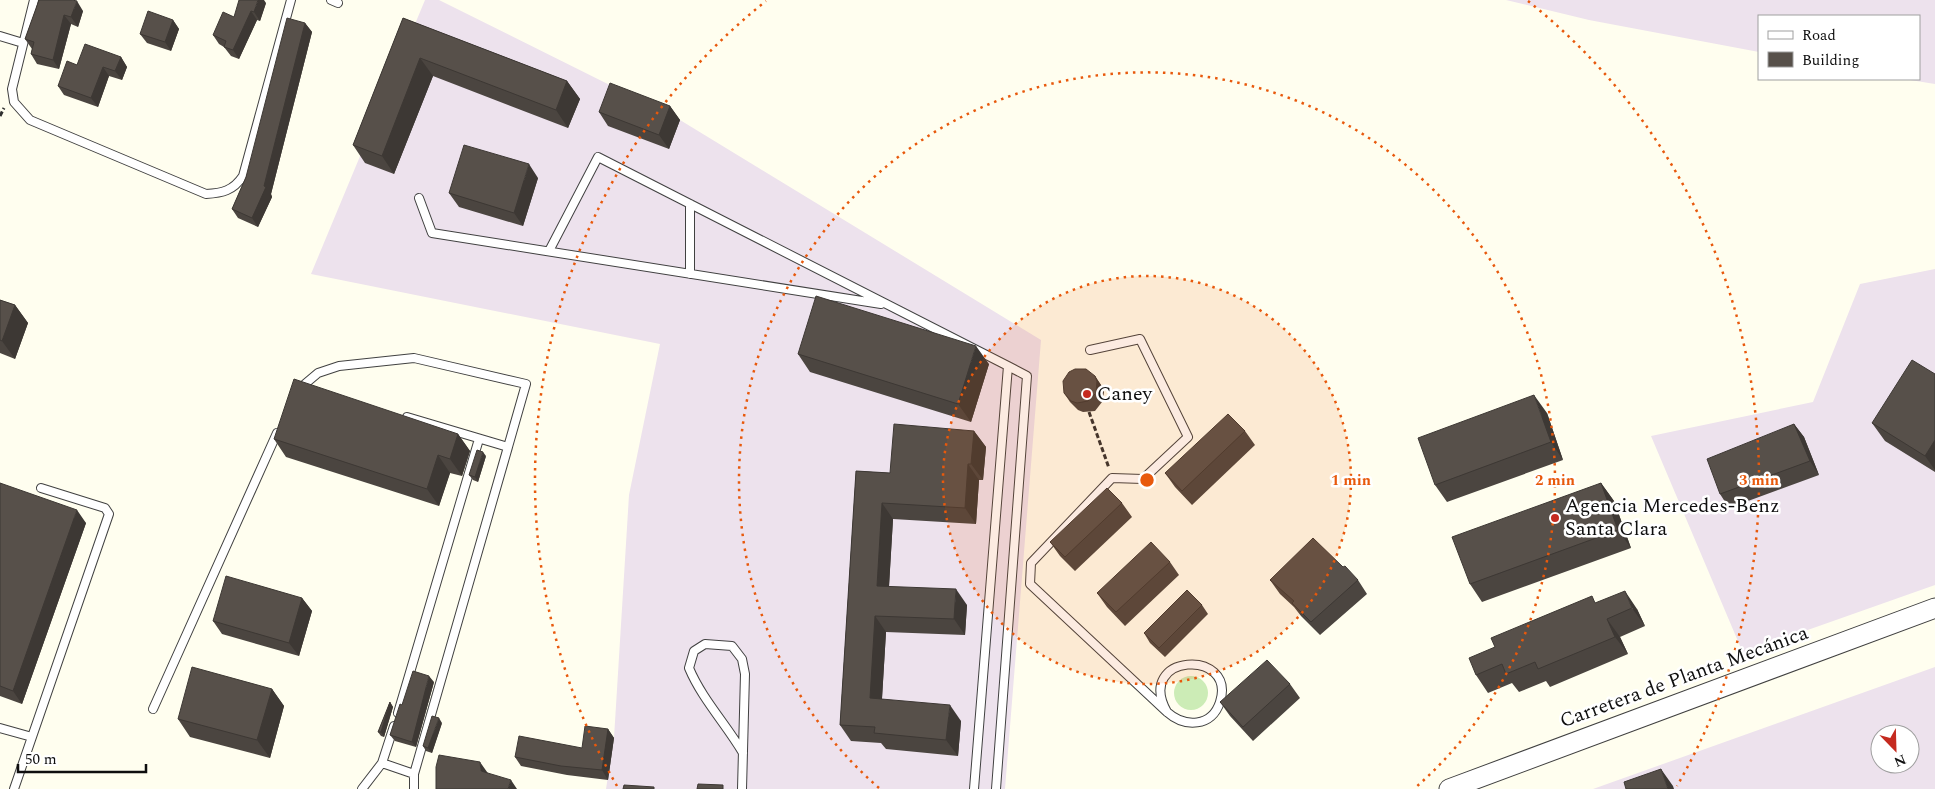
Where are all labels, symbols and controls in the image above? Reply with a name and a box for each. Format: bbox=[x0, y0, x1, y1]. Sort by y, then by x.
legend bbox=[1758, 15, 1920, 80]
text: Road bbox=[1802, 24, 1836, 47]
text: Building bbox=[1802, 49, 1859, 72]
place label: Caney bbox=[1097, 379, 1154, 409]
marker: Caney bbox=[1081, 388, 1093, 400]
text: 1 min bbox=[1331, 469, 1371, 492]
text: 2 min bbox=[1535, 469, 1575, 492]
text: 3 min bbox=[1739, 469, 1779, 492]
centre of rings bbox=[1138, 471, 1156, 489]
place label: Agencia Mercedes-Benz Santa Clara bbox=[1565, 491, 1780, 544]
marker: Agencia Mercedes-Benz Santa Clara bbox=[1549, 512, 1561, 524]
street label: Carretera de Planta Mecánica bbox=[1555, 618, 1813, 736]
north arrow bbox=[1870, 724, 1920, 774]
scale bar bbox=[18, 742, 145, 774]
text: 50 m bbox=[25, 748, 57, 771]
text: N bbox=[1891, 749, 1909, 772]

